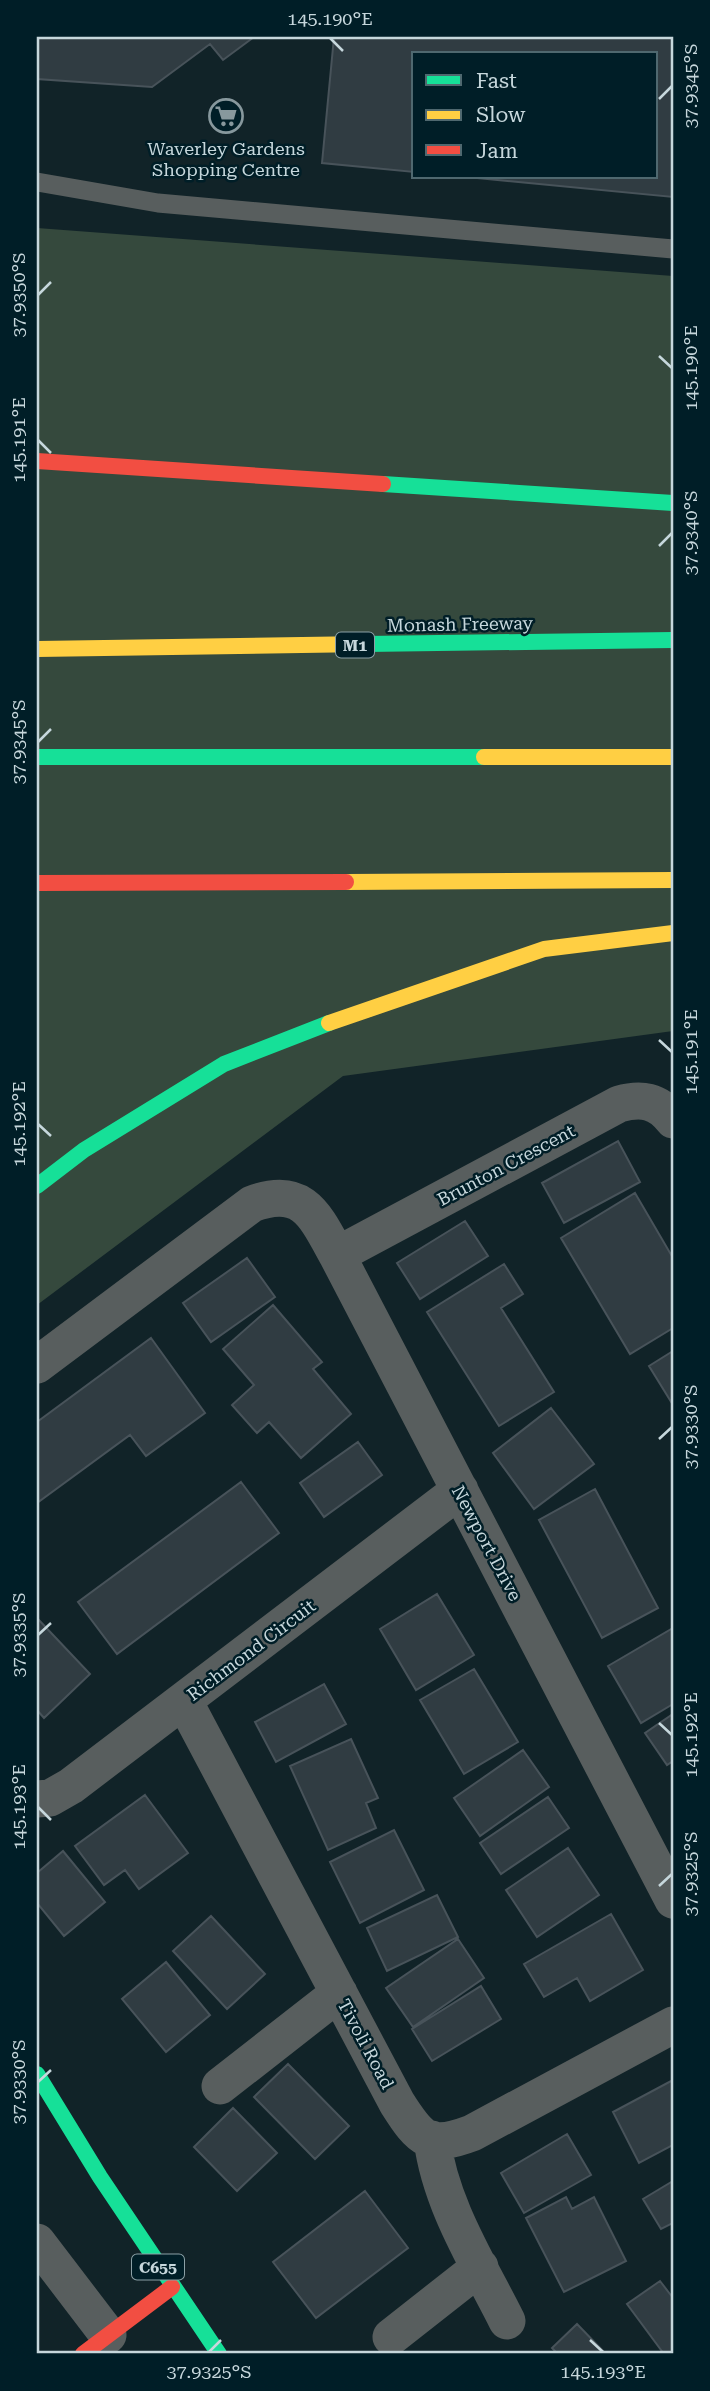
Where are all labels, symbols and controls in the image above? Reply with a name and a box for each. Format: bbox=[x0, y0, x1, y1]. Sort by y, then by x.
text: 145.190°E bbox=[287, 8, 373, 29]
text: 37.9345°S bbox=[680, 43, 701, 129]
legend bbox=[412, 52, 658, 178]
text: Fast bbox=[476, 69, 517, 93]
supermarket icon: Waverley Gardens Shopping Centre bbox=[207, 97, 245, 135]
text: Slow bbox=[476, 103, 526, 127]
place label: Waverley Gardens Shopping Centre bbox=[147, 138, 305, 180]
text: Jam bbox=[476, 139, 518, 163]
text: 37.9350°S bbox=[8, 252, 29, 338]
text: 145.190°E bbox=[680, 325, 701, 411]
text: 145.191°E bbox=[8, 397, 29, 483]
text: 37.9340°S bbox=[680, 490, 701, 576]
street label: Monash Freeway bbox=[387, 612, 534, 636]
road number: M1 bbox=[336, 632, 374, 658]
text: 37.9345°S bbox=[8, 699, 29, 785]
text: 145.191°E bbox=[680, 1009, 701, 1095]
text: 145.192°E bbox=[8, 1081, 29, 1167]
street label: Brunton Crescent bbox=[434, 1120, 579, 1210]
text: 37.9330°S bbox=[680, 1384, 701, 1470]
street label: Newport Drive bbox=[448, 1482, 526, 1604]
text: 37.9335°S bbox=[8, 1592, 29, 1678]
street label: Richmond Circuit bbox=[183, 1595, 319, 1705]
text: 145.192°E bbox=[680, 1692, 701, 1778]
text: 145.193°E bbox=[8, 1764, 29, 1850]
text: 37.9325°S bbox=[680, 1831, 701, 1917]
street label: Tivoli Road bbox=[333, 1995, 399, 2093]
text: 37.9330°S bbox=[8, 2039, 29, 2125]
road number: C655 bbox=[132, 2254, 184, 2280]
text: 37.9325°S bbox=[166, 2361, 252, 2382]
text: 145.193°E bbox=[560, 2361, 646, 2382]

